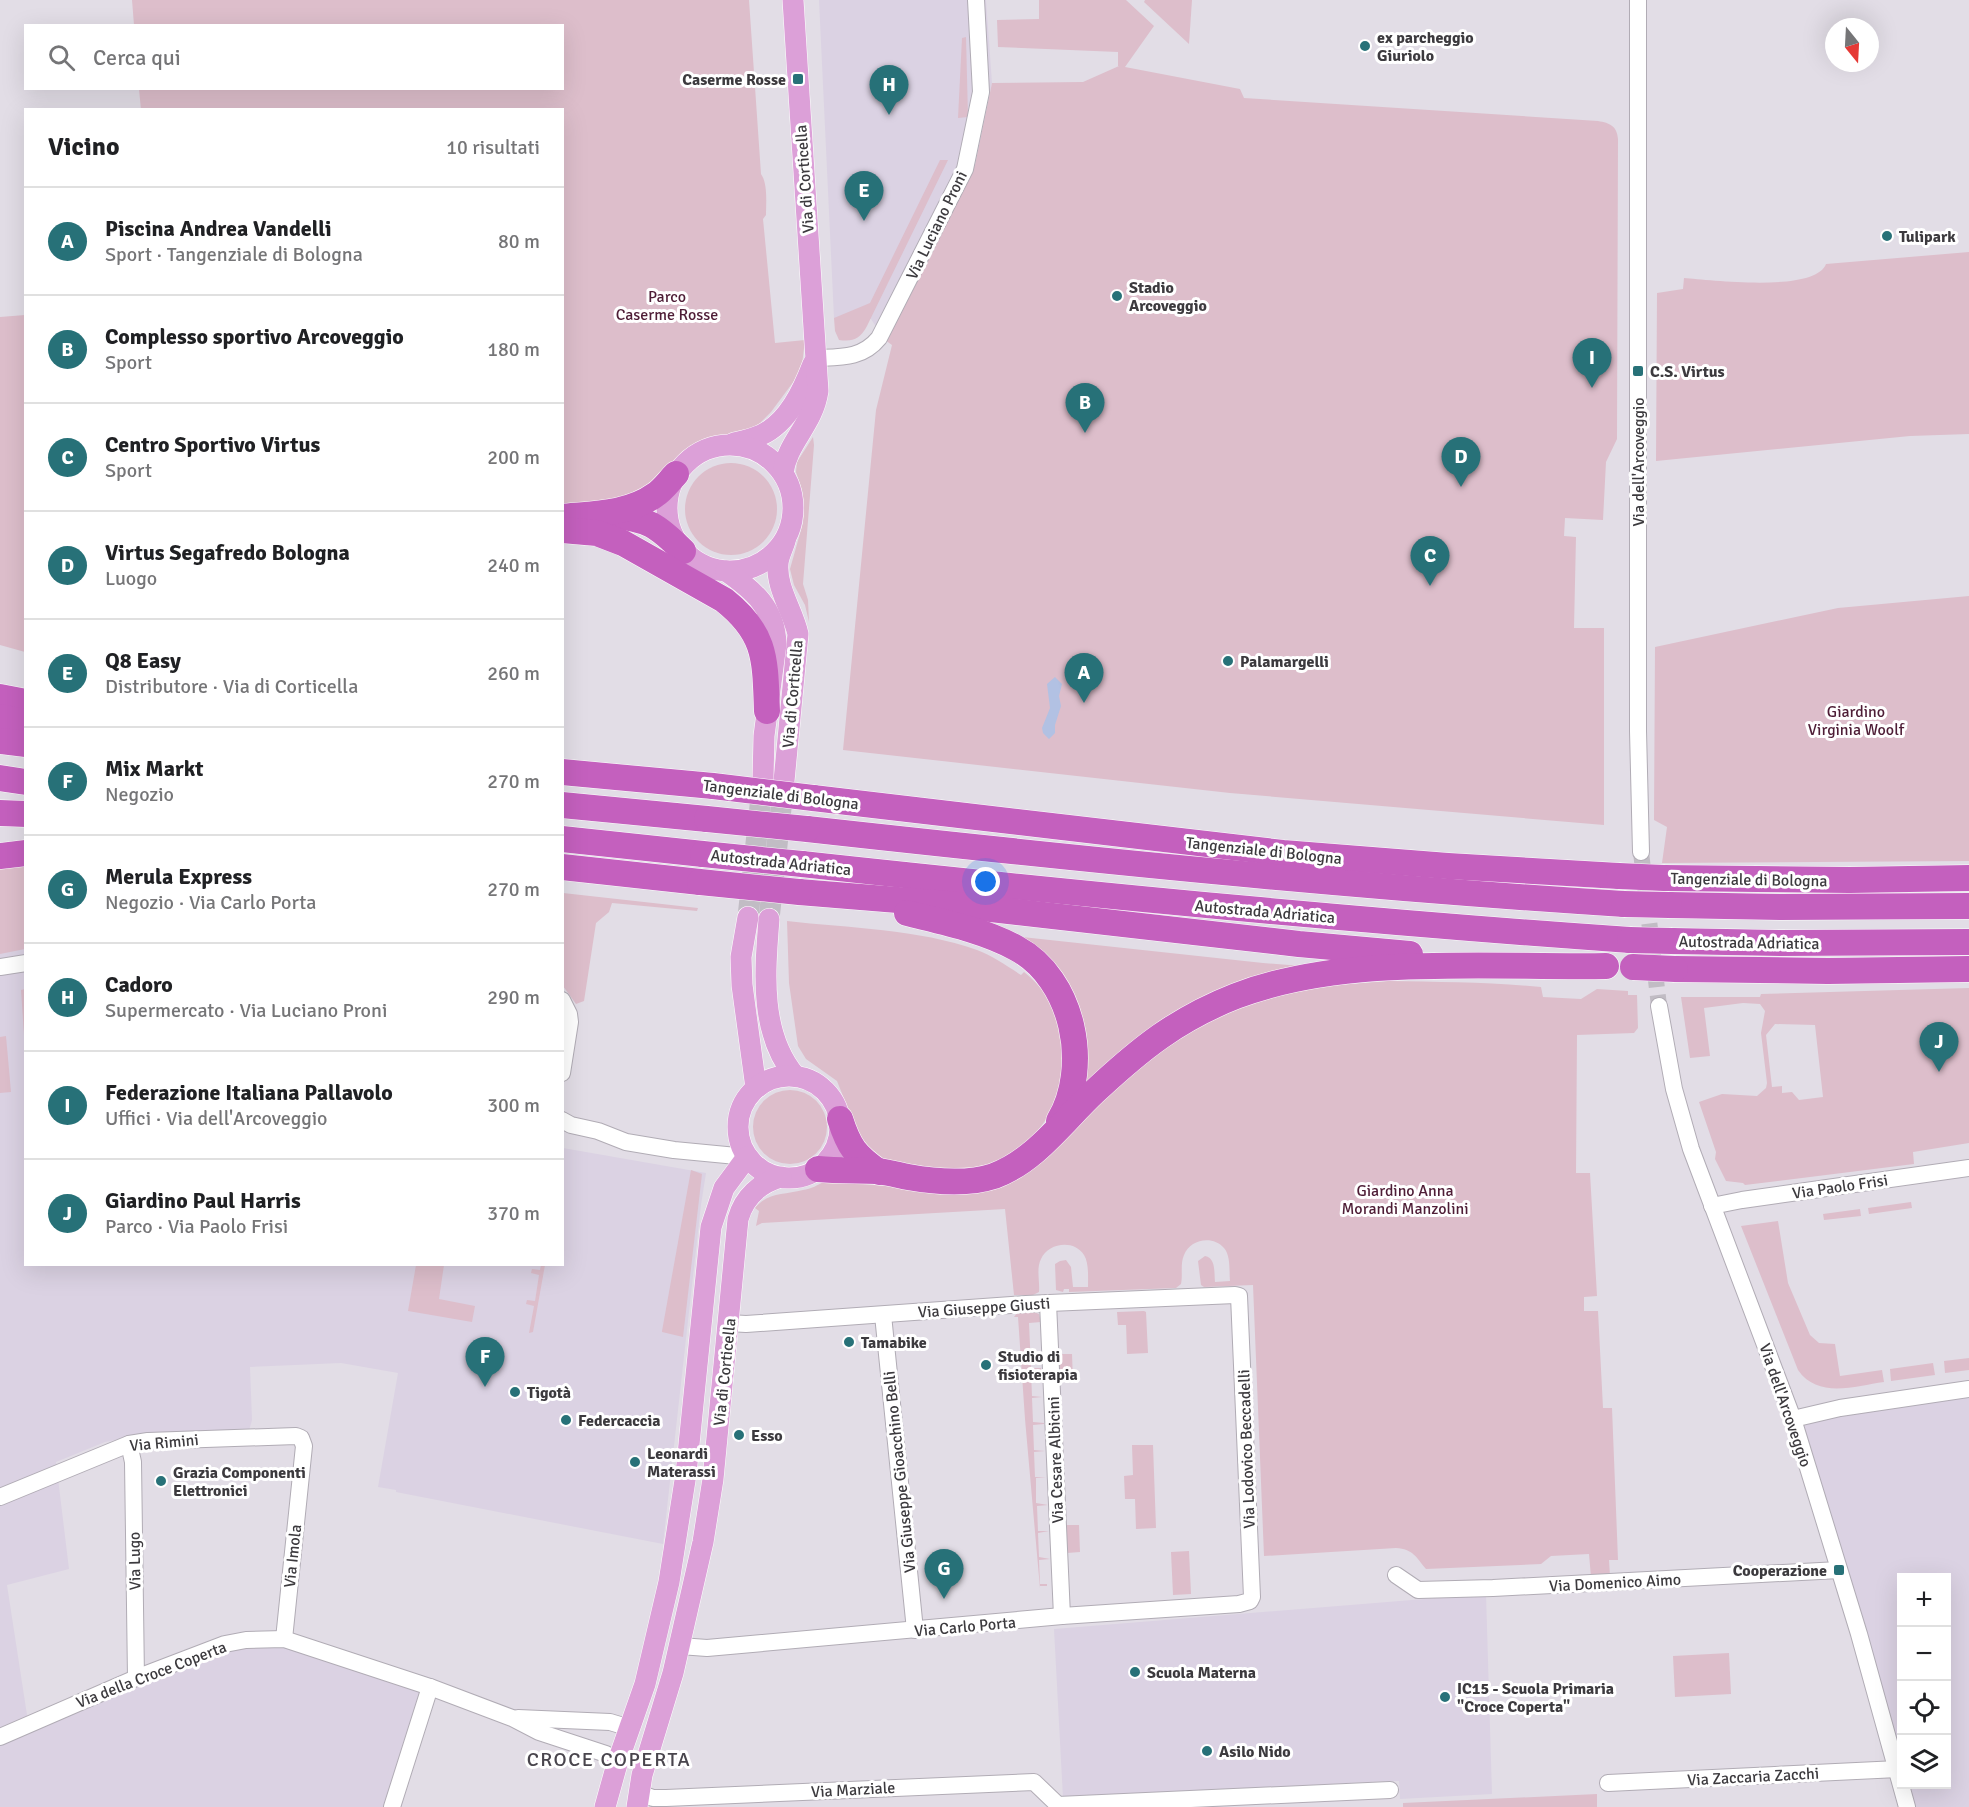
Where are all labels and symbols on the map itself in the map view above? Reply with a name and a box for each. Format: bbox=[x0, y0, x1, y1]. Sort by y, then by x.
north arrow bbox=[1825, 18, 1879, 72]
place label: ex parcheggio Giuriolo bbox=[1377, 28, 1474, 66]
marker: ex parcheggio Giuriolo bbox=[1358, 39, 1372, 53]
pin: H bbox=[870, 66, 908, 115]
place label: Caserme Rosse bbox=[682, 70, 786, 90]
marker: Caserme Rosse bbox=[791, 72, 805, 86]
street label: Via di Corticella bbox=[791, 124, 819, 234]
street label: Via Luciano Proni bbox=[902, 168, 972, 283]
pin: E bbox=[844, 172, 884, 221]
place label: Tulipark bbox=[1899, 227, 1956, 247]
marker: Tulipark bbox=[1880, 229, 1894, 243]
place label: Stadio Arcoveggio bbox=[1129, 278, 1207, 316]
park label: Parco Caserme Rosse bbox=[616, 287, 718, 325]
marker: Stadio Arcoveggio bbox=[1110, 289, 1124, 303]
pin: I bbox=[1572, 338, 1612, 388]
place label: C.S. Virtus bbox=[1650, 362, 1725, 382]
marker: C.S. Virtus bbox=[1631, 364, 1645, 378]
pin: B bbox=[1066, 384, 1104, 433]
street label: Via dell'Arcoveggio bbox=[1629, 397, 1649, 527]
pin: D bbox=[1442, 438, 1480, 487]
pin: C bbox=[1410, 536, 1450, 586]
street label: Via di Corticella bbox=[778, 639, 808, 749]
place label: Palamargelli bbox=[1240, 652, 1329, 672]
pin: A bbox=[1064, 654, 1104, 703]
marker: Palamargelli bbox=[1221, 654, 1235, 668]
park label: Giardino Virginia Woolf bbox=[1808, 702, 1905, 740]
street label: Tangenziale di Bologna bbox=[702, 776, 860, 814]
street label: Tangenziale di Bologna bbox=[1185, 833, 1343, 869]
street label: Autostrada Adriatica bbox=[710, 846, 852, 880]
your location bbox=[971, 867, 1000, 896]
street label: Tangenziale di Bologna bbox=[1670, 869, 1828, 891]
street label: Autostrada Adriatica bbox=[1194, 896, 1336, 928]
street label: Autostrada Adriatica bbox=[1678, 932, 1820, 954]
pin: J bbox=[1920, 1022, 1958, 1072]
street label: Via Paolo Frisi bbox=[1791, 1170, 1889, 1204]
park label: Giardino Anna Morandi Manzolini bbox=[1341, 1181, 1469, 1219]
street label: Via Giuseppe Giusti bbox=[917, 1293, 1051, 1323]
street label: Via di Corticella bbox=[709, 1317, 741, 1427]
place label: Tamabike bbox=[861, 1333, 927, 1353]
marker: Tamabike bbox=[842, 1335, 856, 1349]
pin: F bbox=[466, 1338, 504, 1387]
street label: Via dell'Arcoveggio bbox=[1755, 1341, 1816, 1470]
place label: Studio di fisioterapia bbox=[997, 1347, 1078, 1385]
marker: Studio di fisioterapia bbox=[979, 1358, 993, 1372]
street label: Via Lodovico Beccadelli bbox=[1234, 1369, 1260, 1529]
street label: Via Giuseppe Gioacchino Belli bbox=[879, 1370, 921, 1574]
place label: Tigotà bbox=[527, 1383, 571, 1403]
marker: Tigotà bbox=[508, 1385, 522, 1399]
street label: Via Cesare Albicini bbox=[1044, 1396, 1068, 1524]
place label: Federcaccia bbox=[578, 1411, 661, 1431]
marker: Federcaccia bbox=[559, 1413, 573, 1427]
place label: Esso bbox=[751, 1426, 783, 1446]
marker: Esso bbox=[732, 1428, 746, 1442]
street label: Via Rimini bbox=[129, 1430, 199, 1456]
place label: Leonardi Materassi bbox=[647, 1444, 716, 1482]
marker: Leonardi Materassi bbox=[628, 1455, 642, 1469]
place label: Grazia Componenti Elettronici bbox=[173, 1463, 306, 1501]
marker: Grazia Componenti Elettronici bbox=[154, 1474, 168, 1488]
street label: Via Imola bbox=[280, 1523, 306, 1589]
street label: Via Lugo bbox=[124, 1531, 146, 1590]
pin: G bbox=[924, 1550, 964, 1599]
place label: Cooperazione bbox=[1733, 1561, 1827, 1581]
marker: Cooperazione bbox=[1832, 1563, 1846, 1577]
street label: Via Domenico Aimo bbox=[1549, 1570, 1682, 1596]
street label: Via Carlo Porta bbox=[913, 1613, 1017, 1641]
street label: Via della Croce Coperta bbox=[73, 1637, 229, 1713]
place label: Scuola Materna bbox=[1147, 1663, 1256, 1683]
marker: Scuola Materna bbox=[1128, 1665, 1142, 1679]
place label: IC15 - Scuola Primaria "Croce Coperta" bbox=[1457, 1679, 1614, 1717]
marker: IC15 - Scuola Primaria "Croce Coperta" bbox=[1438, 1690, 1452, 1704]
place label: Asilo Nido bbox=[1219, 1742, 1291, 1762]
marker: Asilo Nido bbox=[1200, 1744, 1214, 1758]
district label: CROCE COPERTA bbox=[527, 1747, 691, 1772]
street label: Via Zaccaria Zacchi bbox=[1687, 1764, 1819, 1790]
street label: Via Marziale bbox=[810, 1778, 896, 1802]

